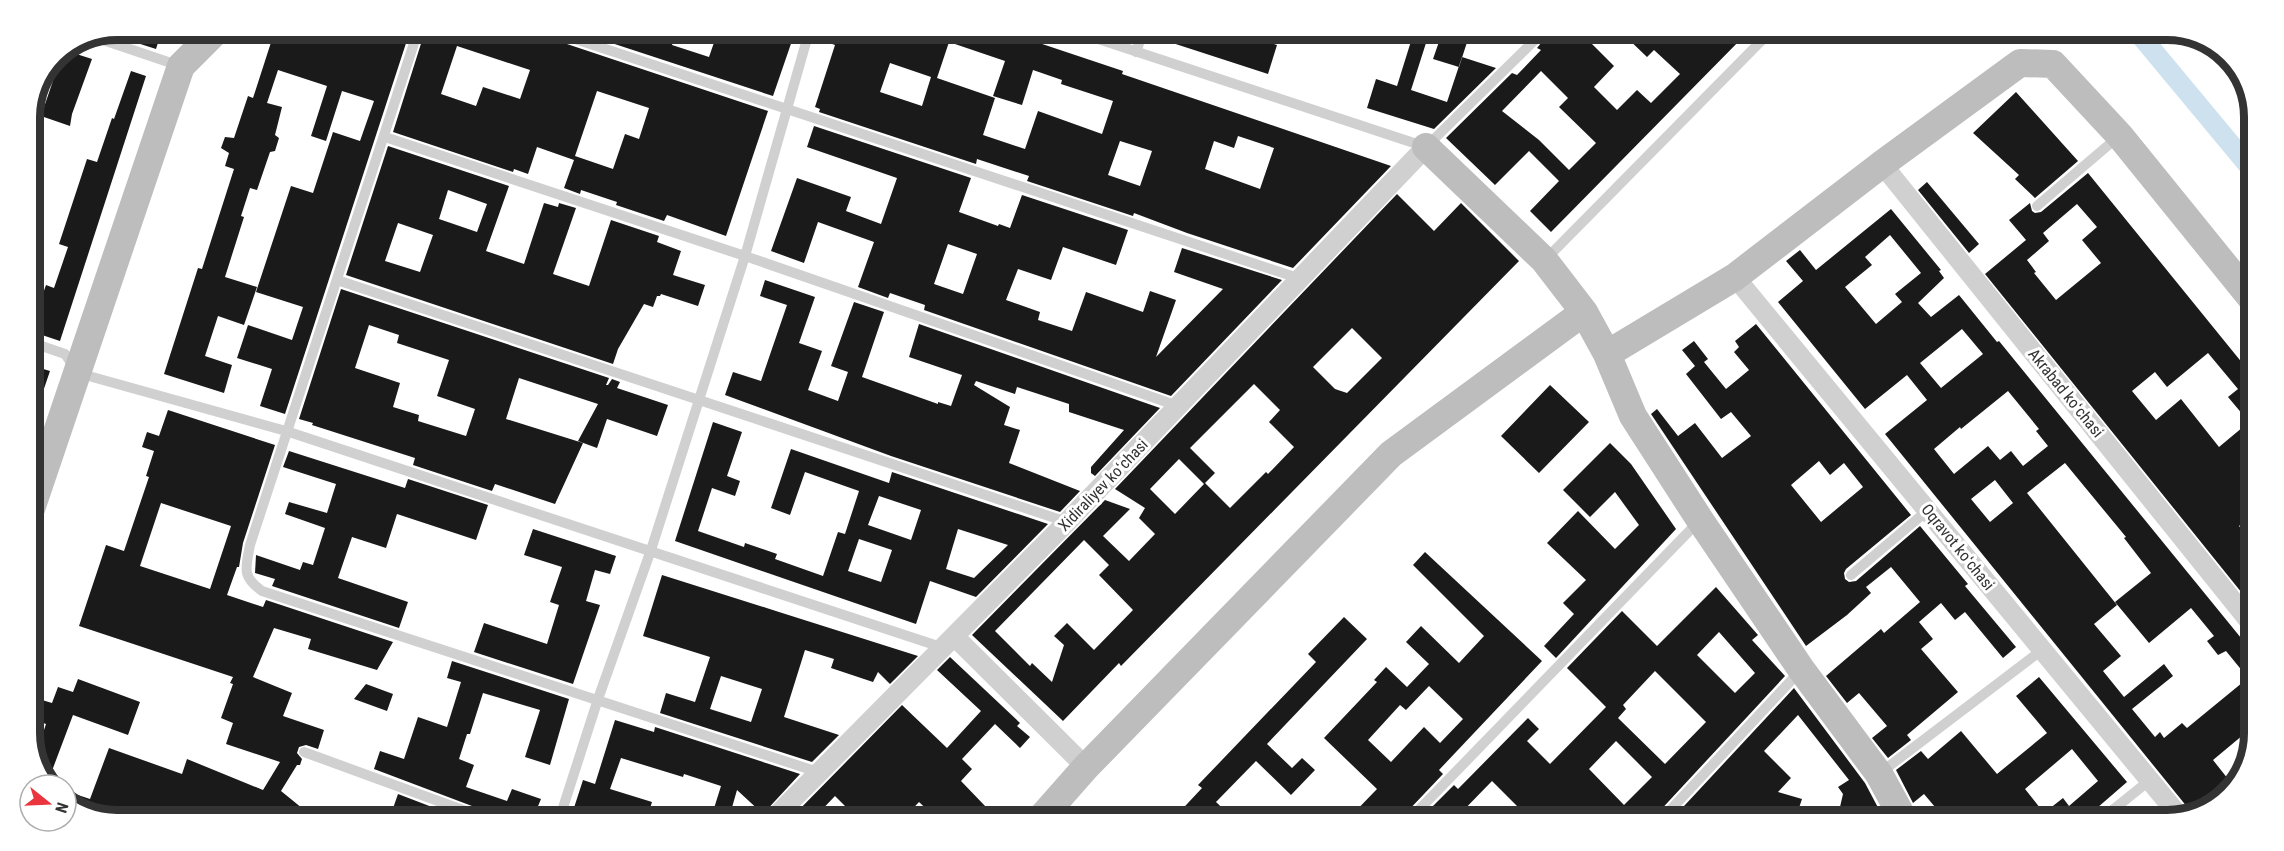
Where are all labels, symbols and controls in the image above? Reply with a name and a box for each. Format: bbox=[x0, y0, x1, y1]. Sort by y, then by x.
street label: Akrabad koʻchasi bbox=[2025, 345, 2107, 441]
street label: Xidiraliyev koʻchasi bbox=[1054, 435, 1152, 535]
street label: Oqravot koʻchasi bbox=[1917, 500, 1999, 594]
north arrow bbox=[18, 773, 78, 833]
text: N bbox=[51, 800, 72, 815]

